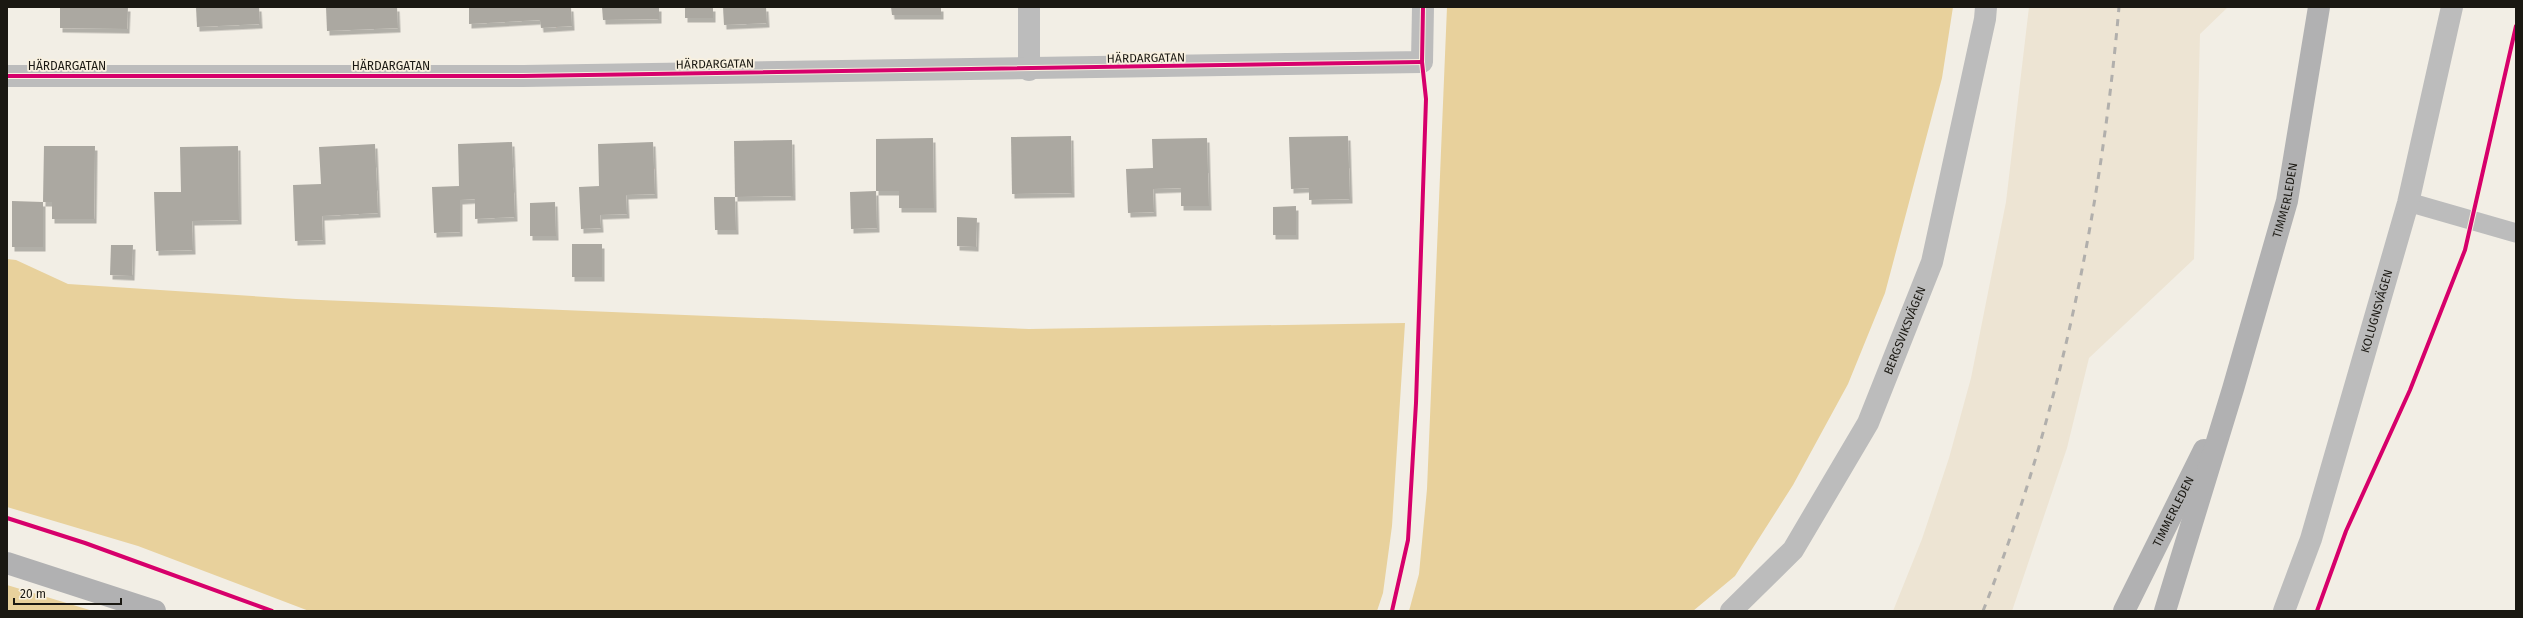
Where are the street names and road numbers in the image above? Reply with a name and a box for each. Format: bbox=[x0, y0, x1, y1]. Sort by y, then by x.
street label: HÄRDARGATAN bbox=[1107, 49, 1185, 66]
street label: HÄRDARGATAN bbox=[676, 55, 754, 72]
street label: HÄRDARGATAN bbox=[28, 58, 106, 73]
street label: HÄRDARGATAN bbox=[352, 58, 430, 73]
street label: TIMMERLEDEN bbox=[2270, 162, 2300, 240]
street label: KOLUGNSVÄGEN bbox=[2358, 268, 2395, 355]
street label: BERGSVIKSVÄGEN bbox=[1881, 284, 1929, 377]
street label: TIMMERLEDEN bbox=[2150, 474, 2197, 549]

